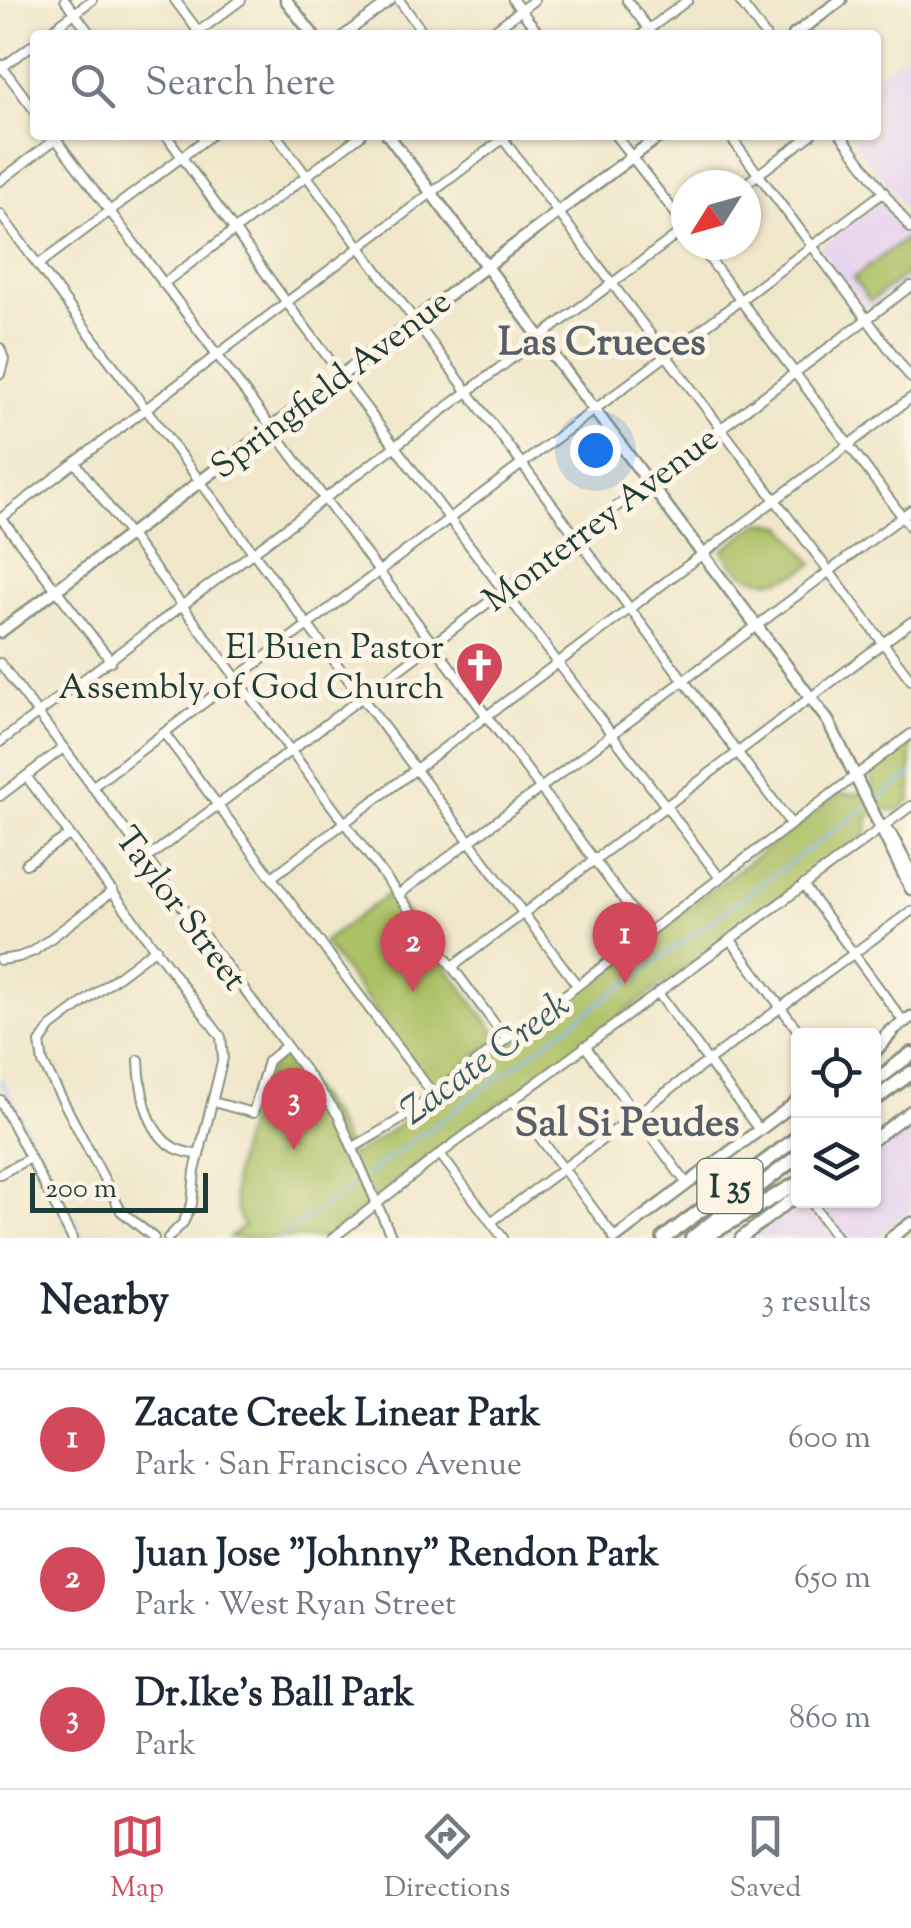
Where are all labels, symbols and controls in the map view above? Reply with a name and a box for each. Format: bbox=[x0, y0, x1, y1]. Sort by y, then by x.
search box bbox=[30, 30, 881, 140]
icon: search bbox=[65, 58, 120, 113]
text: Search here bbox=[145, 58, 336, 112]
north arrow bbox=[671, 170, 761, 260]
street label: Springfield Avenue bbox=[201, 278, 463, 493]
district label: Las Crueces bbox=[498, 316, 706, 373]
street label: Monterrey Avenue bbox=[474, 415, 731, 626]
your location bbox=[570, 425, 621, 476]
place label: El Buen Pastor Assembly of God Church bbox=[58, 624, 444, 715]
church icon: El Buen Pastor Assembly of God Church bbox=[453, 640, 505, 708]
street label: Taylor Street bbox=[100, 817, 258, 1003]
pin: 1 bbox=[592, 902, 658, 984]
pin: 2 bbox=[380, 910, 446, 992]
water label: Zacate Creek bbox=[391, 980, 582, 1140]
map controls bbox=[791, 1028, 881, 1208]
button: locate bbox=[791, 1028, 881, 1118]
pin: 3 bbox=[262, 1068, 326, 1150]
district label: Sal Si Peudes bbox=[515, 1097, 739, 1154]
button: layers bbox=[791, 1118, 881, 1208]
road number: I 35 bbox=[698, 1159, 762, 1213]
scale bar bbox=[30, 1168, 208, 1212]
text: 200 m bbox=[45, 1170, 117, 1210]
text: Nearby bbox=[40, 1273, 169, 1333]
text: 3 results bbox=[761, 1280, 871, 1326]
text: Zacate Creek Linear Park bbox=[135, 1389, 540, 1443]
text: 1 bbox=[67, 1416, 78, 1462]
text: 600 m bbox=[788, 1416, 871, 1462]
text: Park · San Francisco Avenue bbox=[135, 1443, 522, 1489]
text: Juan Jose "Johnny" Rendon Park bbox=[135, 1529, 659, 1583]
text: 2 bbox=[65, 1556, 80, 1602]
text: 650 m bbox=[794, 1556, 871, 1602]
text: Park · West Ryan Street bbox=[135, 1583, 456, 1629]
text: Dr.Ike's Ball Park bbox=[135, 1669, 414, 1723]
text: 3 bbox=[66, 1696, 79, 1742]
text: 860 m bbox=[789, 1696, 871, 1742]
text: Park bbox=[135, 1723, 196, 1769]
tab: Map bbox=[110, 1809, 165, 1909]
tab: Directions bbox=[384, 1809, 510, 1909]
tab: Saved bbox=[729, 1809, 801, 1909]

